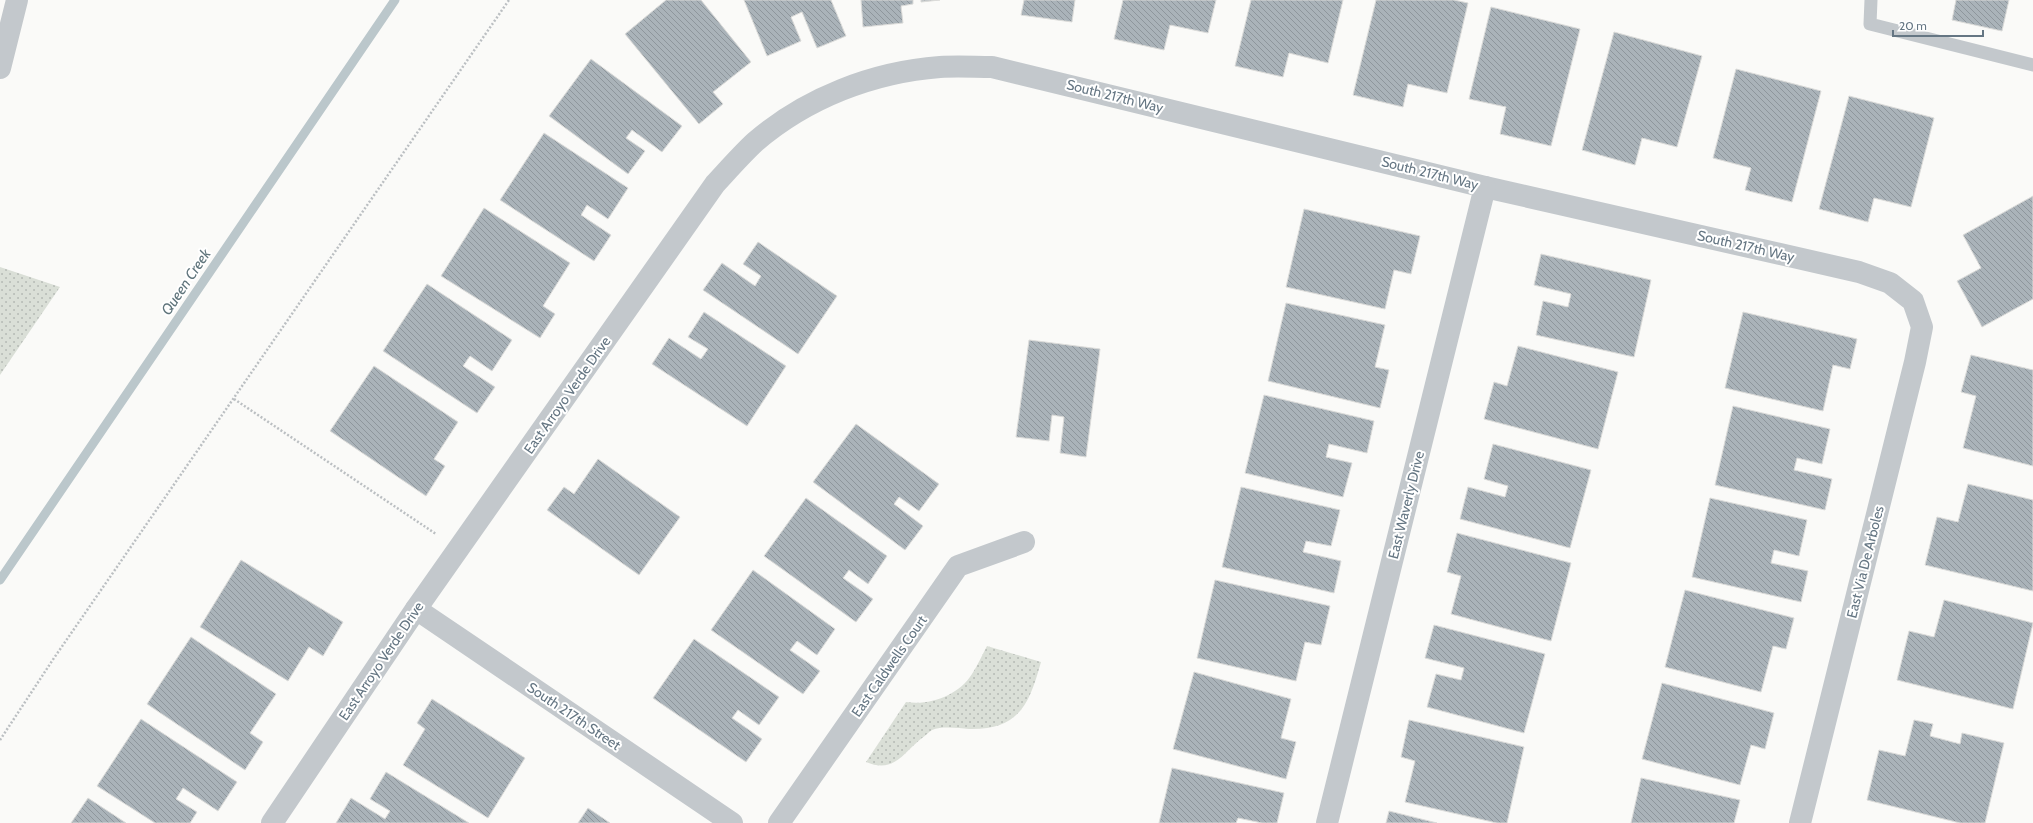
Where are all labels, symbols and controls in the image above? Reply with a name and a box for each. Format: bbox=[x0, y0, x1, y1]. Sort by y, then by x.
scale bar bbox=[1893, 12, 1983, 38]
text: 20 m bbox=[1899, 18, 1927, 33]
street label: South 217th Way bbox=[1065, 75, 1165, 117]
street label: South 217th Way bbox=[1380, 152, 1480, 194]
street label: South 217th Way bbox=[1696, 226, 1796, 266]
water label: Queen Creek bbox=[157, 245, 215, 318]
street label: East Arroyo Verde Drive bbox=[520, 333, 614, 457]
street label: East Waverly Drive bbox=[1384, 449, 1428, 561]
street label: East Via De Arboles bbox=[1842, 504, 1888, 620]
street label: East Arroyo Verde Drive bbox=[335, 598, 427, 724]
street label: East Caldwells Court bbox=[847, 612, 931, 720]
street label: South 217th Street bbox=[524, 678, 624, 754]

